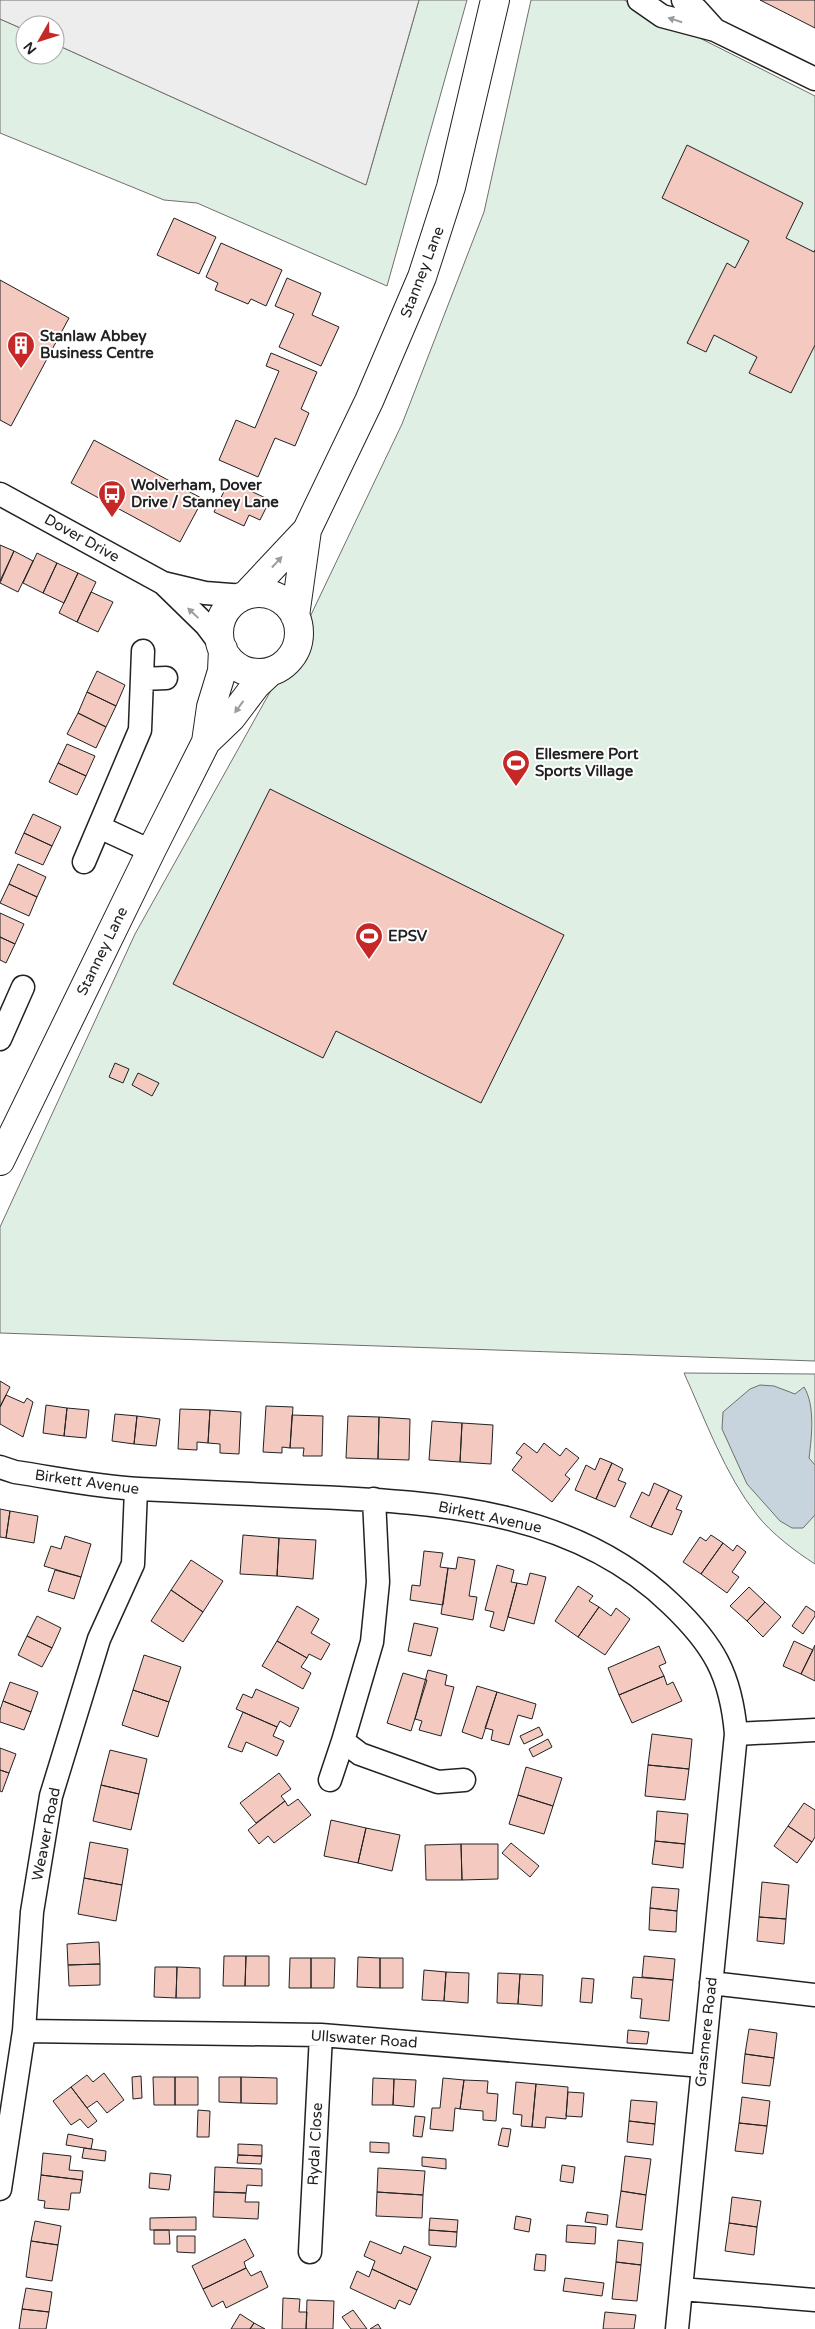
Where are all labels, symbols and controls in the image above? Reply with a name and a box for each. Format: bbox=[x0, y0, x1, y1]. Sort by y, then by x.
north arrow bbox=[15, 15, 65, 65]
one-way arrow bbox=[668, 15, 683, 23]
text: N bbox=[20, 38, 40, 58]
street label: Stanney Lane bbox=[396, 224, 448, 320]
place label: Stanlaw Abbey Business Centre bbox=[40, 327, 154, 362]
building icon: Stanlaw Abbey Business Centre bbox=[6, 330, 36, 369]
place label: Wolverham, Dover Drive / Stanney Lane bbox=[131, 476, 279, 512]
bus stop icon: Wolverham, Dover Drive / Stanney Lane bbox=[97, 479, 127, 518]
street label: Dover Drive bbox=[41, 510, 123, 566]
one-way arrow bbox=[271, 557, 283, 569]
one-way arrow bbox=[187, 607, 199, 619]
one-way arrow bbox=[234, 700, 244, 714]
place label: Ellesmere Port Sports Village bbox=[535, 745, 639, 781]
sports icon: Ellesmere Port Sports Village bbox=[501, 748, 531, 787]
street label: Stanney Lane bbox=[73, 904, 131, 998]
sports icon: EPSV bbox=[354, 921, 384, 960]
place label: EPSV bbox=[388, 927, 428, 945]
street label: Birkett Avenue bbox=[34, 1466, 140, 1498]
street label: Birkett Avenue bbox=[437, 1497, 543, 1537]
street label: Weaver Road bbox=[28, 1786, 64, 1882]
street label: Grasmere Road bbox=[691, 1976, 721, 2088]
street label: Ullswater Road bbox=[310, 2026, 418, 2052]
street label: Rydal Close bbox=[304, 2102, 326, 2186]

